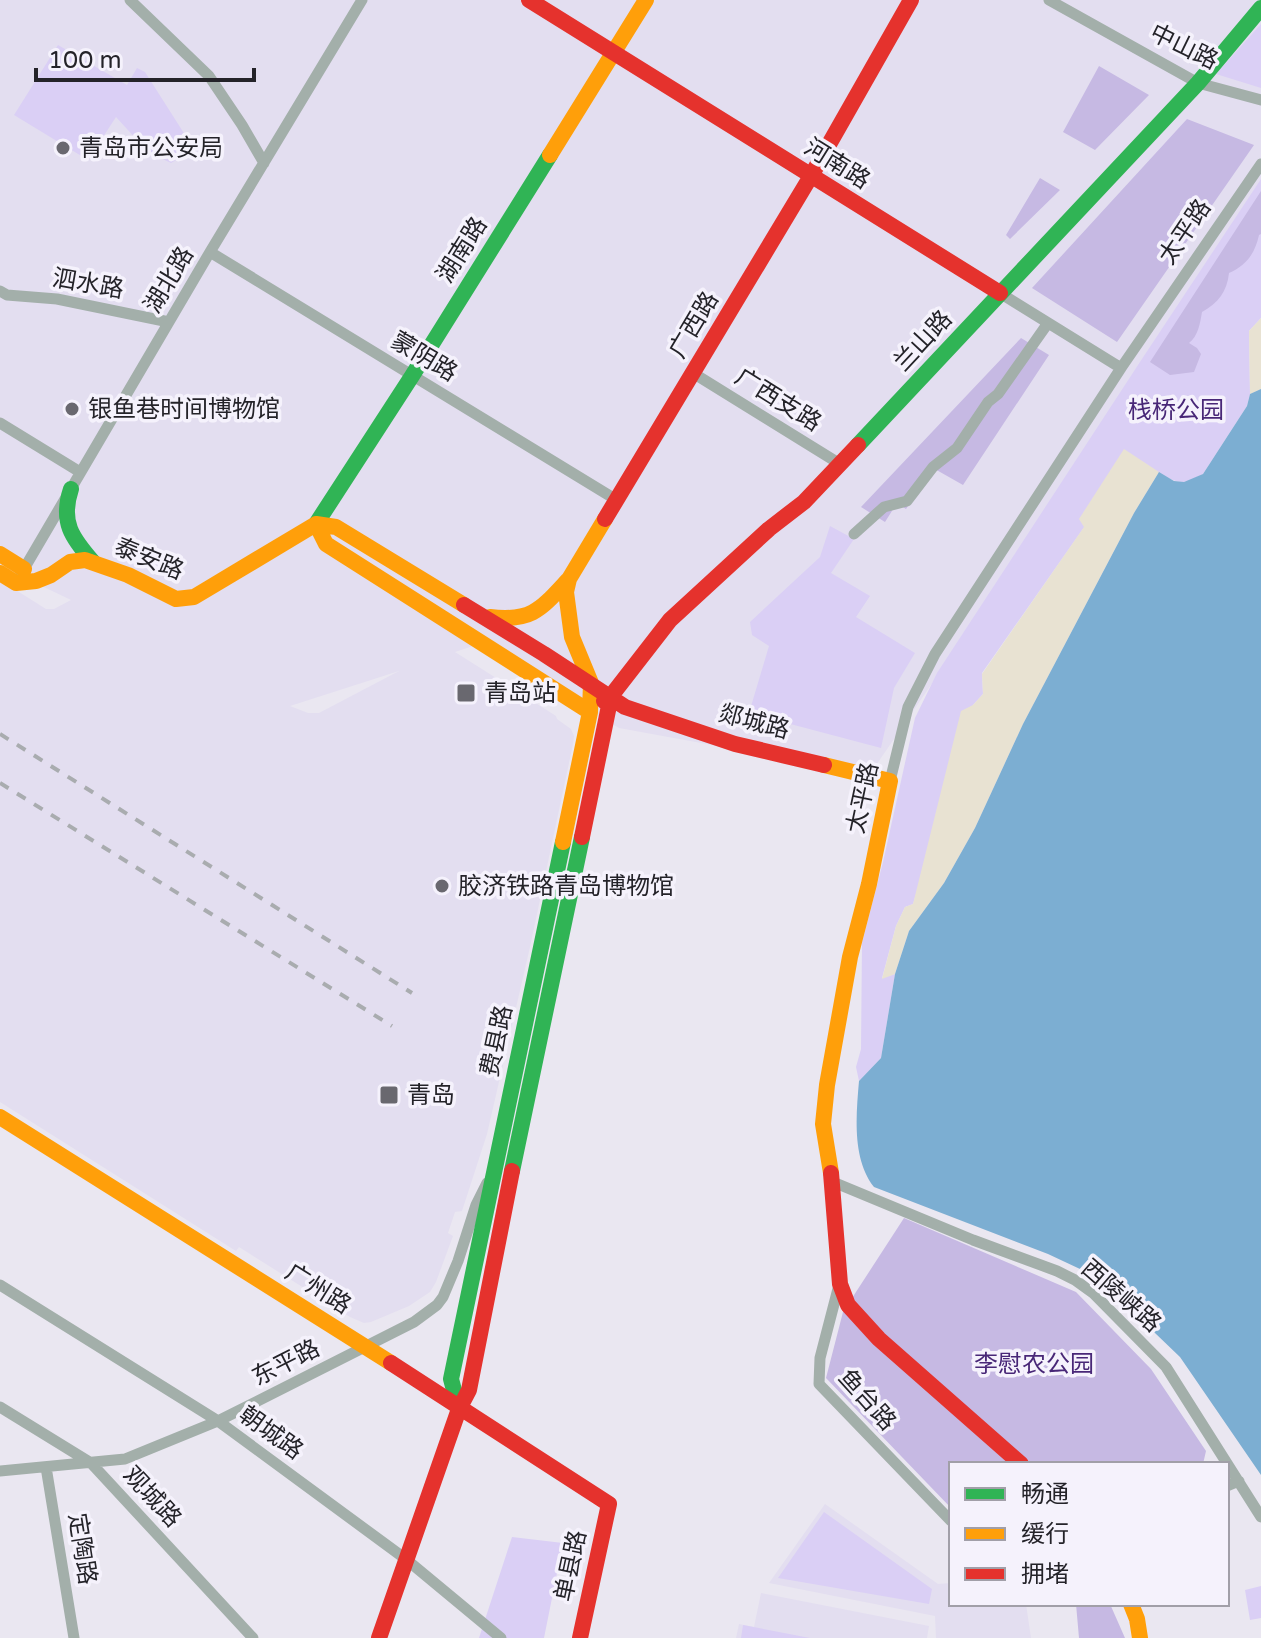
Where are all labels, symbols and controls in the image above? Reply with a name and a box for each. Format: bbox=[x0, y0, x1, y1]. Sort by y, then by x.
street label: 中山路 bbox=[1145, 18, 1223, 76]
scale bar bbox=[36, 32, 254, 82]
text: 100 m bbox=[48, 46, 122, 75]
street label: 河南路 bbox=[799, 133, 875, 195]
place label: 青岛市公安局 bbox=[79, 134, 223, 163]
marker: 青岛市公安局 bbox=[54, 139, 72, 157]
street label: 太平路 bbox=[1153, 194, 1217, 270]
street label: 湖南路 bbox=[431, 212, 493, 288]
street label: 湖北路 bbox=[138, 242, 200, 318]
street label: 泗水路 bbox=[50, 263, 126, 305]
street label: 广西路 bbox=[663, 287, 725, 363]
street label: 兰山路 bbox=[888, 305, 958, 377]
street label: 蒙阴路 bbox=[386, 326, 462, 388]
street label: 广西支路 bbox=[730, 362, 826, 438]
place label: 银鱼巷时间博物馆 bbox=[88, 395, 280, 424]
park label: 栈桥公园 bbox=[1128, 396, 1224, 425]
marker: 银鱼巷时间博物馆 bbox=[63, 400, 81, 418]
street label: 泰安路 bbox=[110, 532, 188, 586]
place label: 青岛站 bbox=[484, 679, 556, 708]
marker: 青岛站 bbox=[455, 682, 477, 704]
street label: 郯城路 bbox=[715, 699, 793, 745]
street label: 太平路 bbox=[841, 760, 885, 836]
place label: 胶济铁路青岛博物馆 bbox=[458, 872, 674, 901]
marker: 胶济铁路青岛博物馆 bbox=[433, 877, 451, 895]
street label: 费县路 bbox=[475, 1003, 519, 1079]
place label: 青岛 bbox=[407, 1081, 455, 1110]
marker: 青岛 bbox=[378, 1084, 400, 1106]
street label: 西陵峡路 bbox=[1075, 1254, 1167, 1338]
street label: 广州路 bbox=[280, 1258, 356, 1320]
street label: 东平路 bbox=[247, 1334, 325, 1392]
park label: 李慰农公园 bbox=[974, 1350, 1094, 1379]
street label: 鱼台路 bbox=[832, 1364, 902, 1436]
street label: 朝城路 bbox=[233, 1400, 309, 1466]
street label: 观城路 bbox=[117, 1461, 187, 1533]
legend bbox=[949, 1462, 1229, 1606]
text: 畅通 bbox=[1021, 1480, 1069, 1509]
street label: 定陶路 bbox=[62, 1511, 102, 1587]
text: 缓行 bbox=[1021, 1520, 1069, 1549]
street label: 单县路 bbox=[549, 1528, 593, 1604]
text: 拥堵 bbox=[1021, 1560, 1069, 1589]

